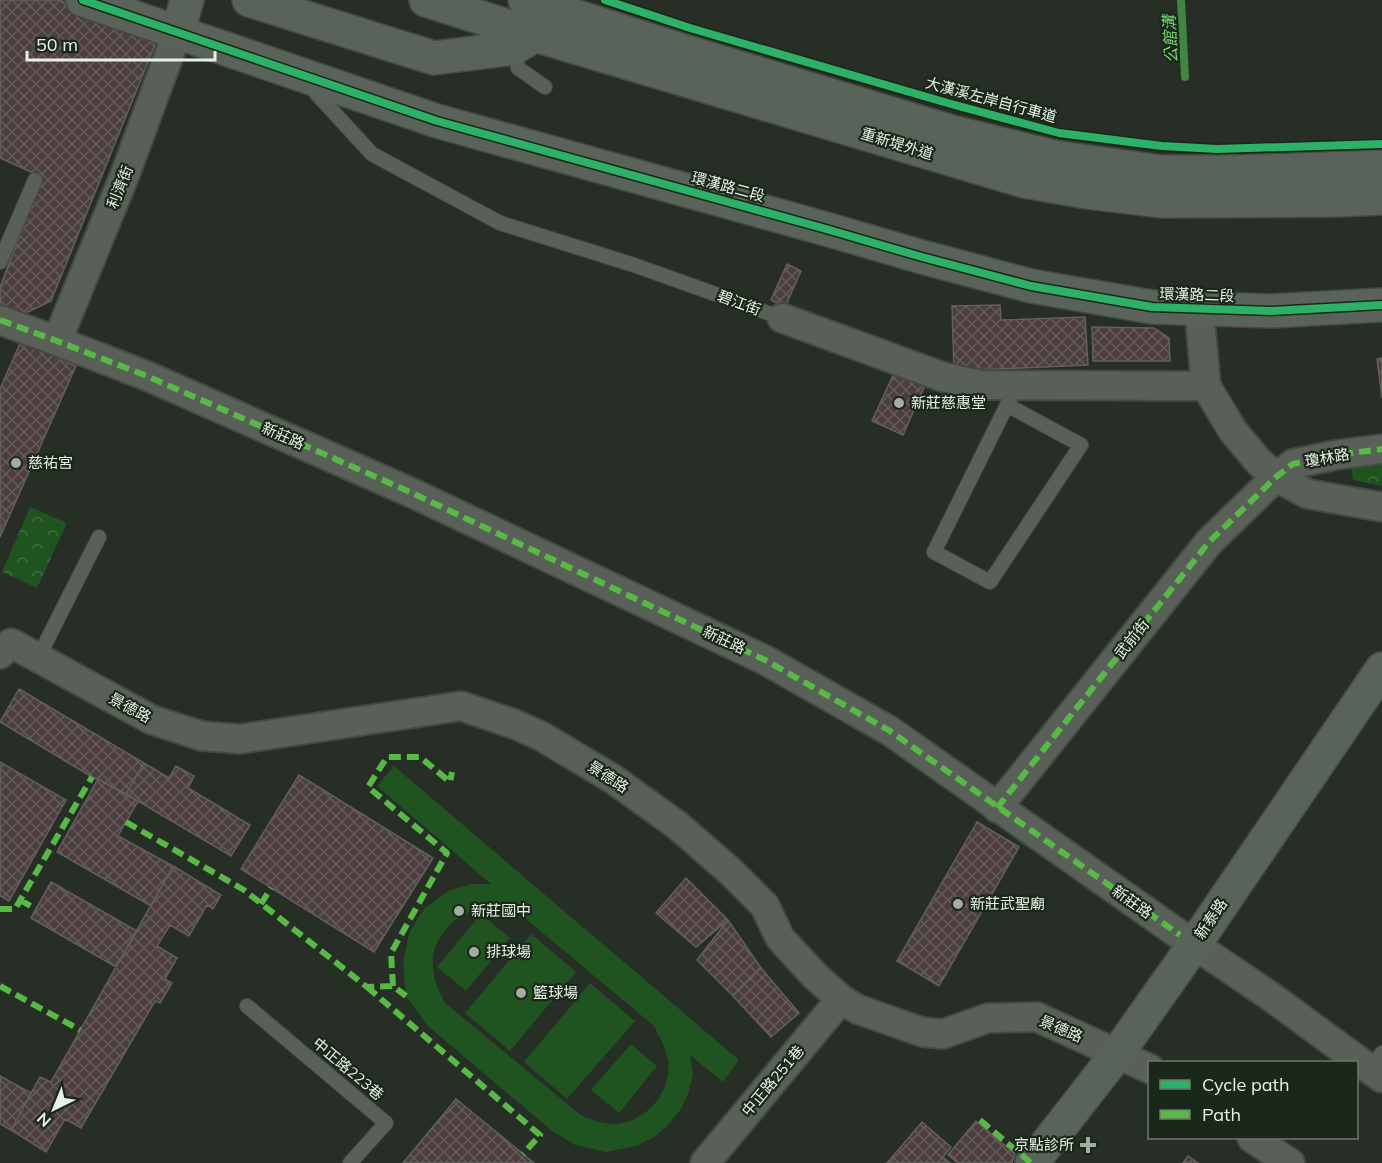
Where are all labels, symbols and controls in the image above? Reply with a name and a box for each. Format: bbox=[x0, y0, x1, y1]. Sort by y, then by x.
water label: 公館溝 bbox=[1159, 13, 1181, 63]
scale bar bbox=[27, 24, 214, 62]
text: 50 m bbox=[36, 33, 78, 56]
street label: 大漢溪左岸自行車道 bbox=[923, 73, 1059, 126]
street label: 重新堤外道 bbox=[858, 123, 936, 164]
street label: 利濟街 bbox=[102, 162, 137, 211]
street label: 環漢路二段 bbox=[689, 168, 767, 205]
street label: 環漢路二段 bbox=[1159, 284, 1235, 305]
street label: 碧江街 bbox=[715, 286, 764, 319]
place label: 新莊慈惠堂 bbox=[911, 393, 986, 412]
marker: 新莊慈惠堂 bbox=[892, 396, 906, 410]
street label: 新莊路 bbox=[259, 418, 308, 453]
street label: 瓊林路 bbox=[1303, 444, 1351, 471]
place label: 慈祐宮 bbox=[28, 453, 73, 472]
marker: 慈祐宮 bbox=[9, 456, 23, 470]
street label: 武前街 bbox=[1110, 615, 1153, 662]
street label: 新莊路 bbox=[700, 621, 749, 658]
street label: 景德路 bbox=[106, 689, 155, 727]
street label: 景德路 bbox=[584, 756, 632, 797]
street label: 新莊路 bbox=[1108, 881, 1156, 922]
place label: 新莊武聖廟 bbox=[970, 894, 1045, 913]
street label: 新泰路 bbox=[1190, 895, 1231, 943]
marker: 新莊武聖廟 bbox=[951, 897, 965, 911]
place label: 新莊國中 bbox=[471, 901, 531, 920]
marker: 新莊國中 bbox=[452, 904, 466, 918]
place label: 排球場 bbox=[486, 942, 531, 961]
marker: 排球場 bbox=[467, 945, 481, 959]
place label: 籃球場 bbox=[533, 983, 578, 1002]
marker: 籃球場 bbox=[514, 986, 528, 1000]
street label: 景德路 bbox=[1037, 1011, 1086, 1046]
street label: 中正路223巷 bbox=[309, 1033, 388, 1104]
street label: 中正路251巷 bbox=[737, 1041, 808, 1120]
legend bbox=[1148, 1061, 1358, 1139]
text: Cycle path bbox=[1202, 1073, 1289, 1096]
north arrow bbox=[24, 1079, 84, 1139]
text: Path bbox=[1202, 1103, 1241, 1126]
text: N bbox=[33, 1109, 55, 1131]
place label: 京點診所 bbox=[1014, 1135, 1074, 1154]
marker: 京點診所 bbox=[1079, 1136, 1097, 1154]

